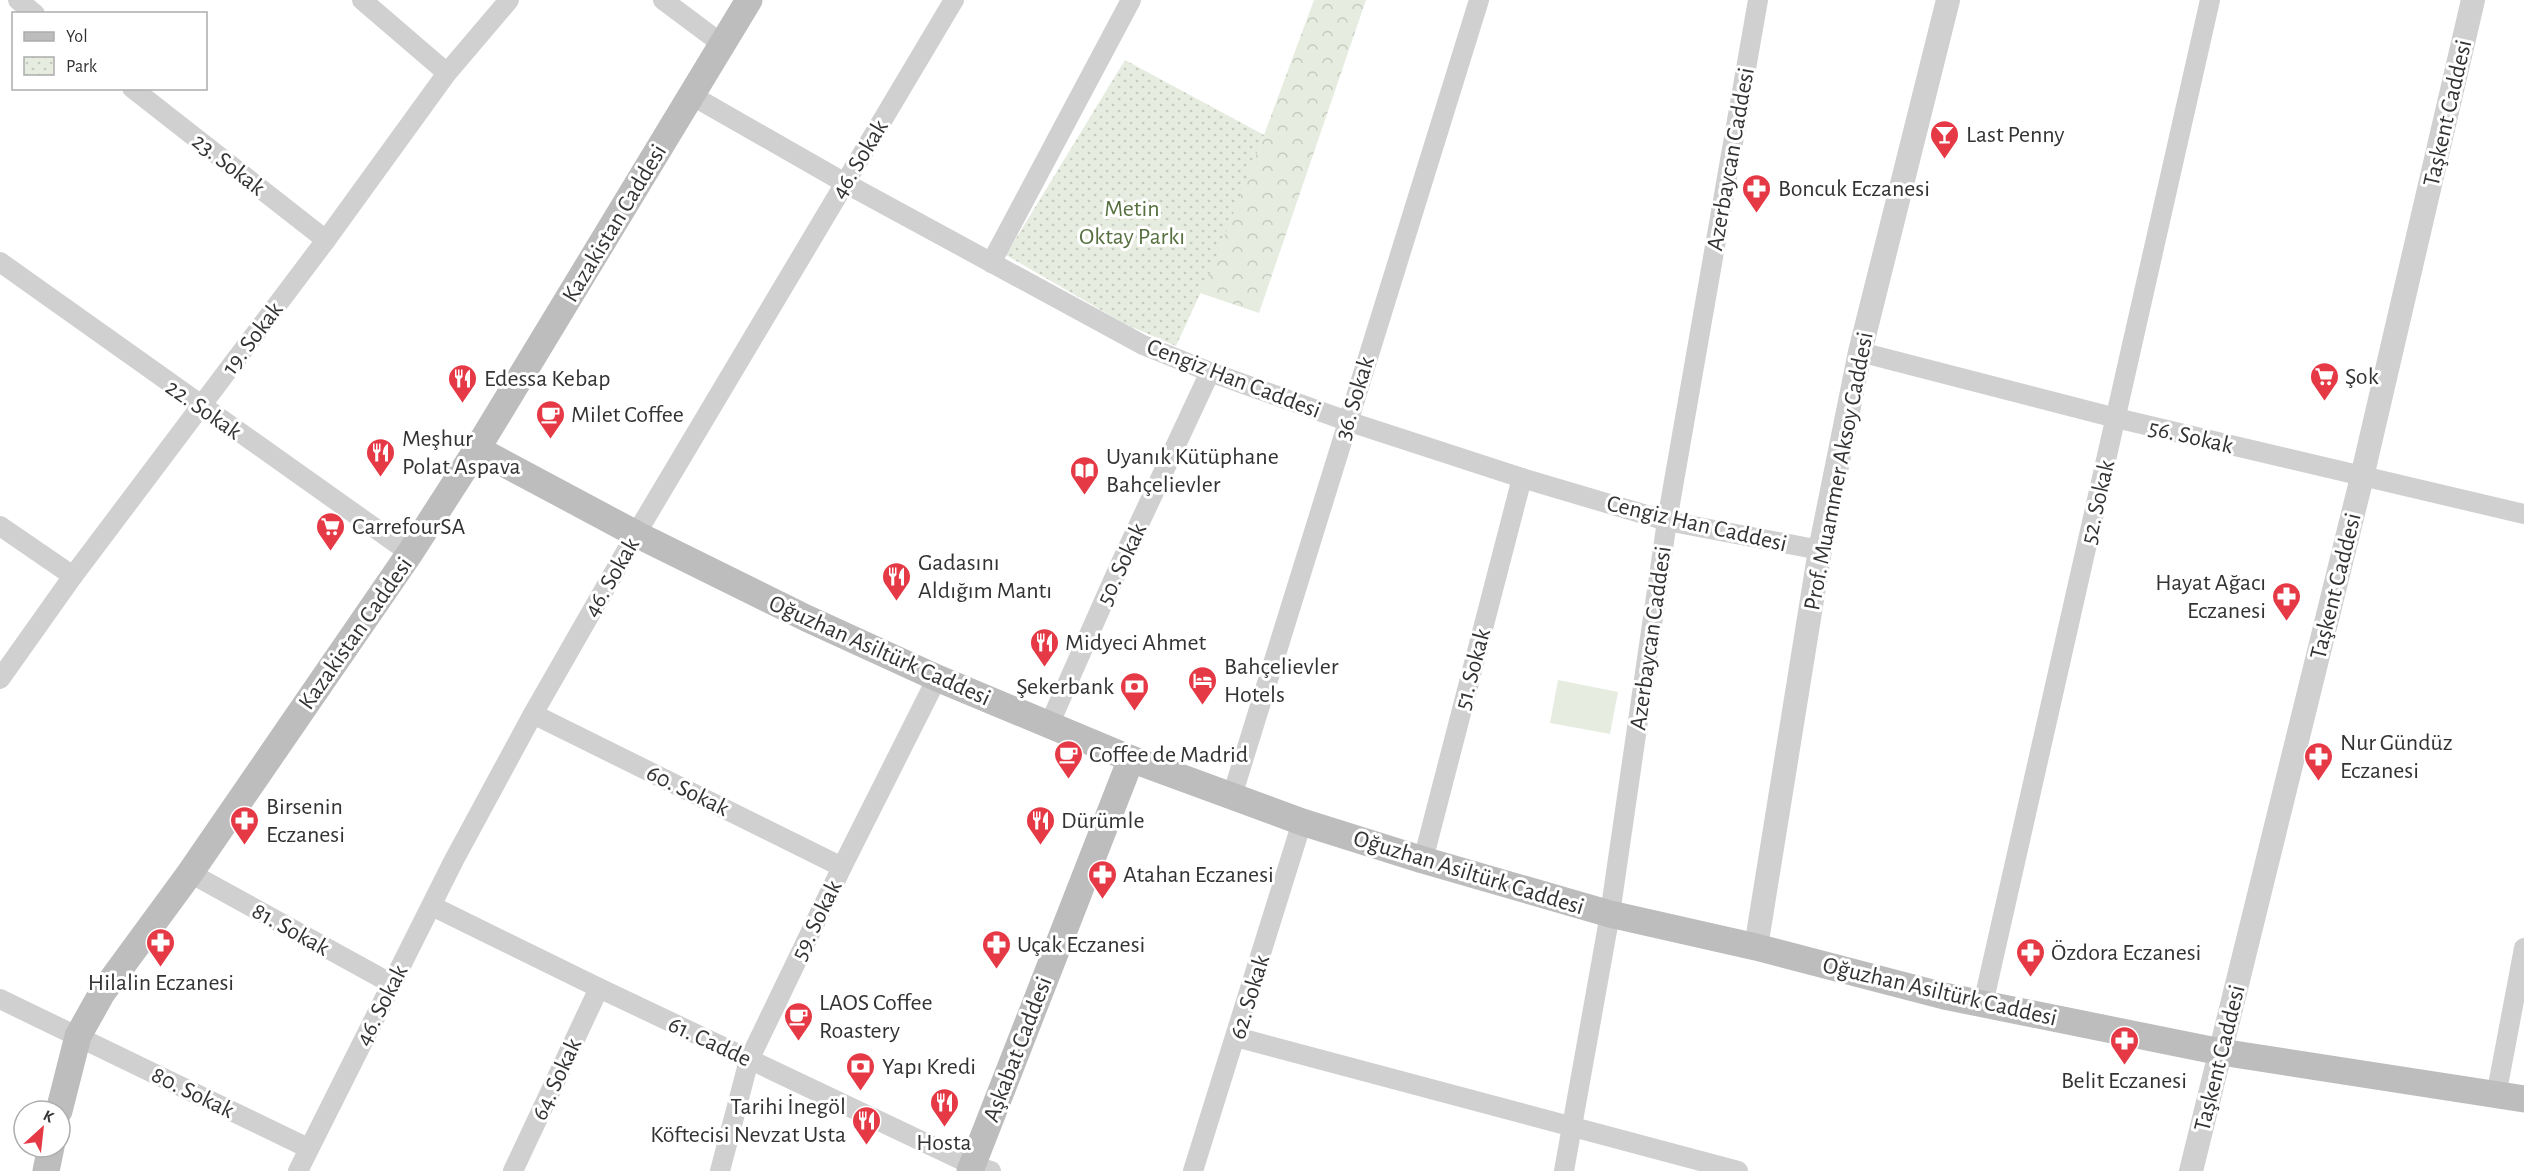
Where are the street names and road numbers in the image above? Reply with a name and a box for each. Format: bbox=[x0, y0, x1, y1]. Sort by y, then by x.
street label: Taşkent Caddesi bbox=[2419, 37, 2477, 189]
street label: Azerbaycan Caddesi bbox=[1703, 66, 1759, 253]
street label: 46. Sokak bbox=[827, 116, 893, 203]
street label: 23. Sokak bbox=[187, 129, 269, 201]
street label: Kazakistan Caddesi bbox=[558, 140, 671, 307]
street label: 19. Sokak bbox=[218, 298, 288, 379]
street label: Prof. Muammer Aksoy Caddesi bbox=[1800, 330, 1878, 612]
street label: Cengiz Han Caddesi bbox=[1143, 335, 1324, 423]
street label: 36. Sokak bbox=[1331, 354, 1379, 443]
street label: 22. Sokak bbox=[161, 375, 246, 444]
street label: 56. Sokak bbox=[2146, 416, 2235, 458]
street label: 52. Sokak bbox=[2077, 458, 2119, 547]
street label: Cengiz Han Caddesi bbox=[1604, 492, 1789, 556]
street label: Taşkent Caddesi bbox=[2306, 511, 2366, 662]
street label: 50. Sokak bbox=[1093, 520, 1151, 609]
street label: 46. Sokak bbox=[580, 534, 644, 621]
street label: Azerbaycan Caddesi bbox=[1626, 545, 1676, 732]
street label: Kazakistan Caddesi bbox=[294, 553, 417, 714]
street label: Oğuzhan Asiltürk Caddesi bbox=[765, 591, 994, 711]
street label: 51. Sokak bbox=[1451, 626, 1495, 712]
street label: 60. Sokak bbox=[643, 761, 733, 821]
street label: Oğuzhan Asiltürk Caddesi bbox=[1351, 826, 1587, 919]
street label: 59. Sokak bbox=[787, 877, 847, 964]
street label: 81. Sokak bbox=[248, 899, 333, 961]
street label: 62. Sokak bbox=[1226, 952, 1274, 1042]
street label: Oğuzhan Asiltürk Caddesi bbox=[1820, 953, 2059, 1031]
street label: 46. Sokak bbox=[351, 961, 412, 1050]
street label: Aşkabat Caddesi bbox=[979, 973, 1057, 1125]
street label: Taşkent Caddesi bbox=[2190, 983, 2250, 1134]
street label: 61. Cadde bbox=[664, 1012, 755, 1071]
street label: 64. Sokak bbox=[528, 1035, 586, 1124]
street label: 80. Sokak bbox=[147, 1063, 238, 1123]

